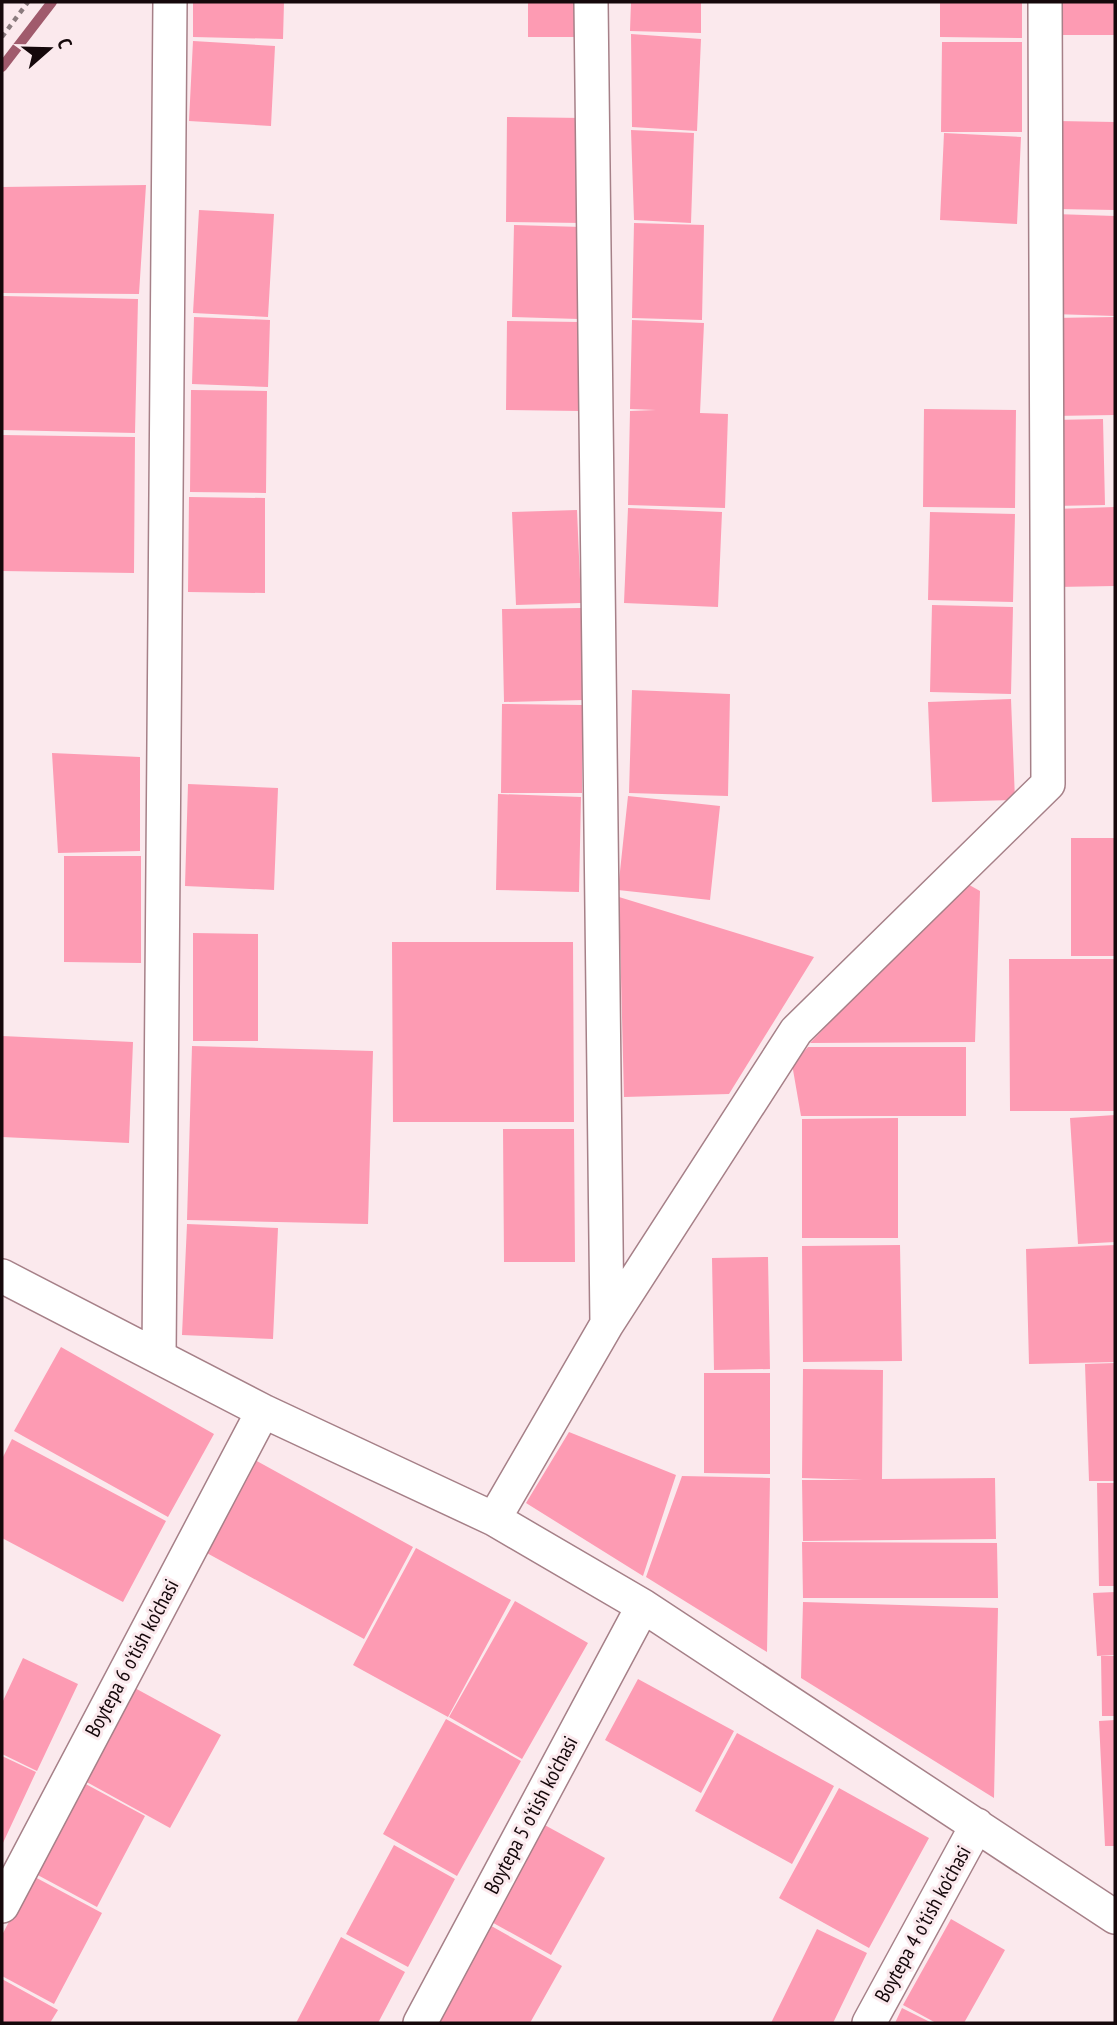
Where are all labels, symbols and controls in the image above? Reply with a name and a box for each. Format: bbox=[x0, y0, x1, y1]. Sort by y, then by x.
north arrow bbox=[14, 14, 84, 84]
text: С bbox=[52, 35, 78, 52]
street label: Boytepa 6 o'tish ko'chasi bbox=[79, 1574, 184, 1741]
street label: Boytepa 5 o'tish ko'chasi bbox=[478, 1731, 583, 1898]
street label: Boytepa 4 o'tish ko'chasi bbox=[868, 1841, 977, 2007]

